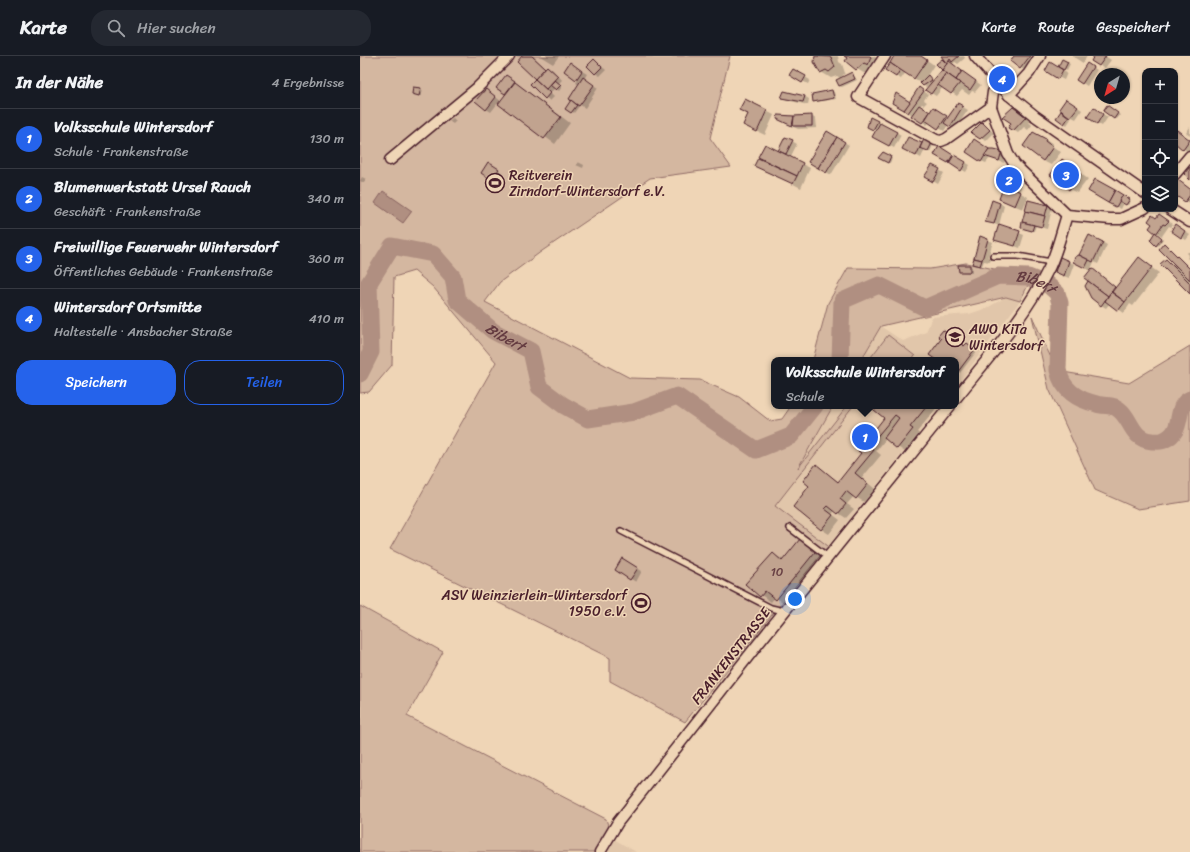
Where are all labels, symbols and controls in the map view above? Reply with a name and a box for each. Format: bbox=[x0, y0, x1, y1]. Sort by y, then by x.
search box bbox=[91, 10, 371, 46]
text: Karte bbox=[20, 11, 67, 44]
text: Hier suchen bbox=[137, 15, 216, 41]
text: Karte bbox=[982, 15, 1016, 40]
text: Route bbox=[1038, 15, 1074, 40]
text: Gespeichert bbox=[1096, 15, 1170, 40]
icon: search bbox=[105, 17, 127, 39]
pin: 4 bbox=[989, 64, 1015, 94]
text: In der Nähe bbox=[16, 67, 103, 97]
north arrow bbox=[1094, 68, 1130, 104]
map controls bbox=[1142, 68, 1178, 212]
button: + bbox=[1142, 68, 1178, 104]
text: 4 Ergebnisse bbox=[272, 71, 344, 94]
button: − bbox=[1142, 104, 1178, 140]
text: Volksschule Wintersdorf bbox=[54, 114, 213, 140]
text: 1 bbox=[26, 127, 32, 150]
text: 130 m bbox=[310, 127, 344, 150]
text: Schule · Frankenstraße bbox=[54, 140, 188, 163]
button: locate bbox=[1142, 140, 1178, 176]
pin: 3 bbox=[1053, 160, 1079, 190]
place label: Reitverein Zirndorf-Wintersdorf e.V. bbox=[509, 163, 666, 204]
pin: 2 bbox=[996, 165, 1022, 195]
sports icon: Reitverein Zirndorf-Wintersdorf e.V. bbox=[484, 172, 506, 194]
text: Blumenwerkstatt Ursel Rauch bbox=[54, 174, 251, 200]
button: layers bbox=[1142, 176, 1178, 212]
text: 2 bbox=[25, 187, 33, 210]
text: 340 m bbox=[307, 187, 344, 210]
text: Geschäft · Frankenstraße bbox=[54, 200, 201, 223]
text: Freiwillige Feuerwehr Wintersdorf bbox=[54, 234, 278, 260]
text: 3 bbox=[25, 247, 33, 270]
text: 360 m bbox=[308, 247, 344, 270]
text: Öffentliches Gebäude · Frankenstraße bbox=[54, 260, 273, 283]
water label: Bibert bbox=[1015, 264, 1065, 302]
text: Wintersdorf Ortsmitte bbox=[54, 294, 202, 320]
text: 4 bbox=[25, 307, 33, 330]
text: 410 m bbox=[309, 307, 344, 330]
water label: Bibert bbox=[479, 316, 532, 360]
place label: AWO KiTa Wintersdorf bbox=[968, 317, 1045, 358]
text: Haltestelle · Ansbacher Straße bbox=[54, 320, 232, 343]
school or university icon: AWO KiTa Wintersdorf bbox=[944, 326, 966, 348]
popup bbox=[771, 357, 959, 409]
text: Volksschule Wintersdorf bbox=[786, 359, 944, 385]
button: Speichern bbox=[16, 360, 176, 405]
button: Teilen bbox=[184, 360, 344, 405]
text: Schule bbox=[786, 385, 825, 408]
pin: 1 bbox=[852, 422, 878, 452]
house number: 10 bbox=[771, 561, 784, 583]
place label: ASV Weinzierlein-Wintersdorf 1950 e.V. bbox=[441, 583, 629, 624]
your location bbox=[785, 589, 805, 609]
sports icon: ASV Weinzierlein-Wintersdorf 1950 e.V. bbox=[630, 592, 652, 614]
street label: FRANKENSTRASSE bbox=[685, 601, 778, 710]

